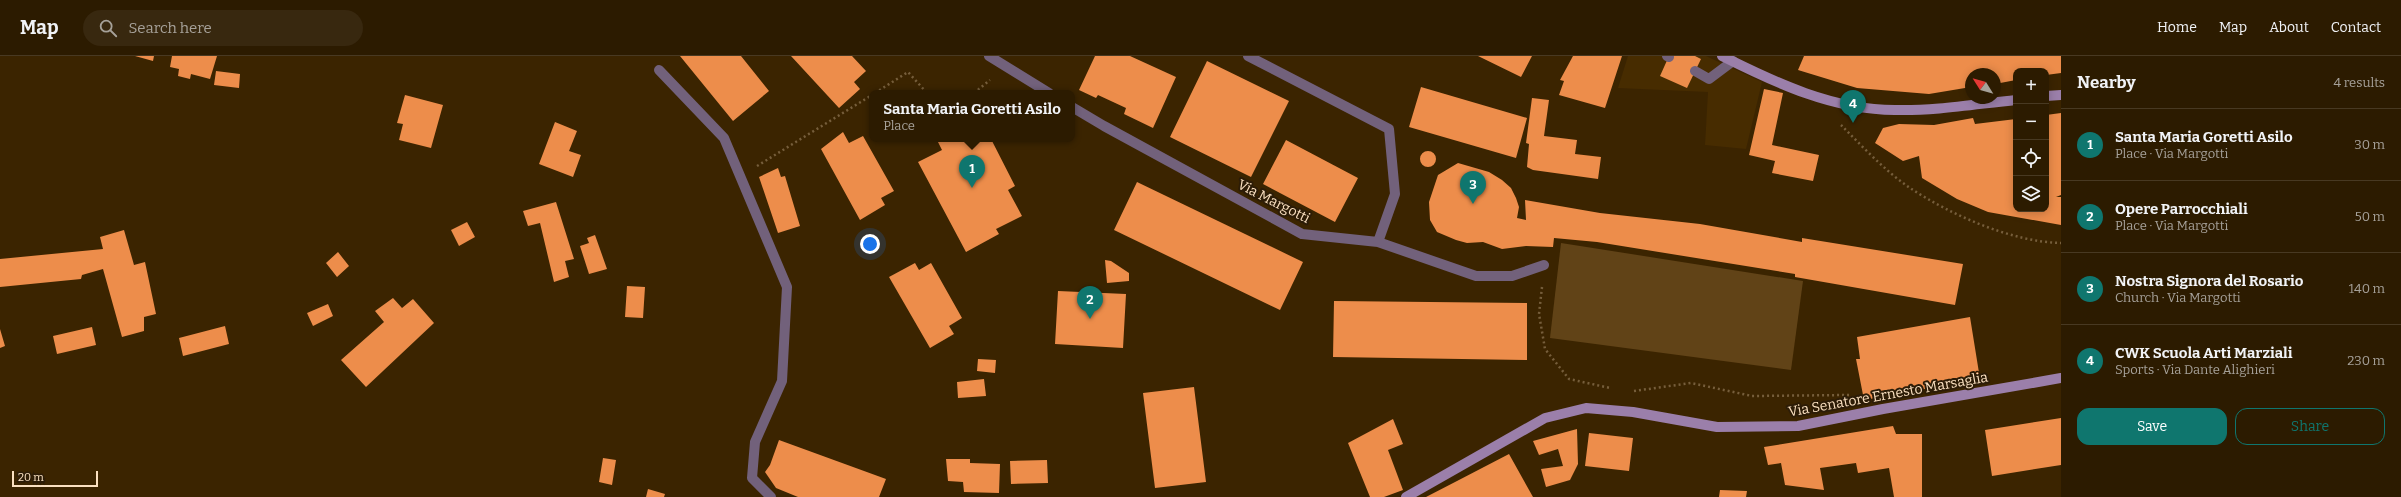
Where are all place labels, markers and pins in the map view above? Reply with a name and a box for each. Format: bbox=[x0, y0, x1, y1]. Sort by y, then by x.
pin: 4 bbox=[1840, 90, 1866, 123]
pin: 1 bbox=[959, 155, 985, 188]
pin: 3 bbox=[1460, 171, 1486, 204]
pin: 2 bbox=[1077, 286, 1103, 319]

